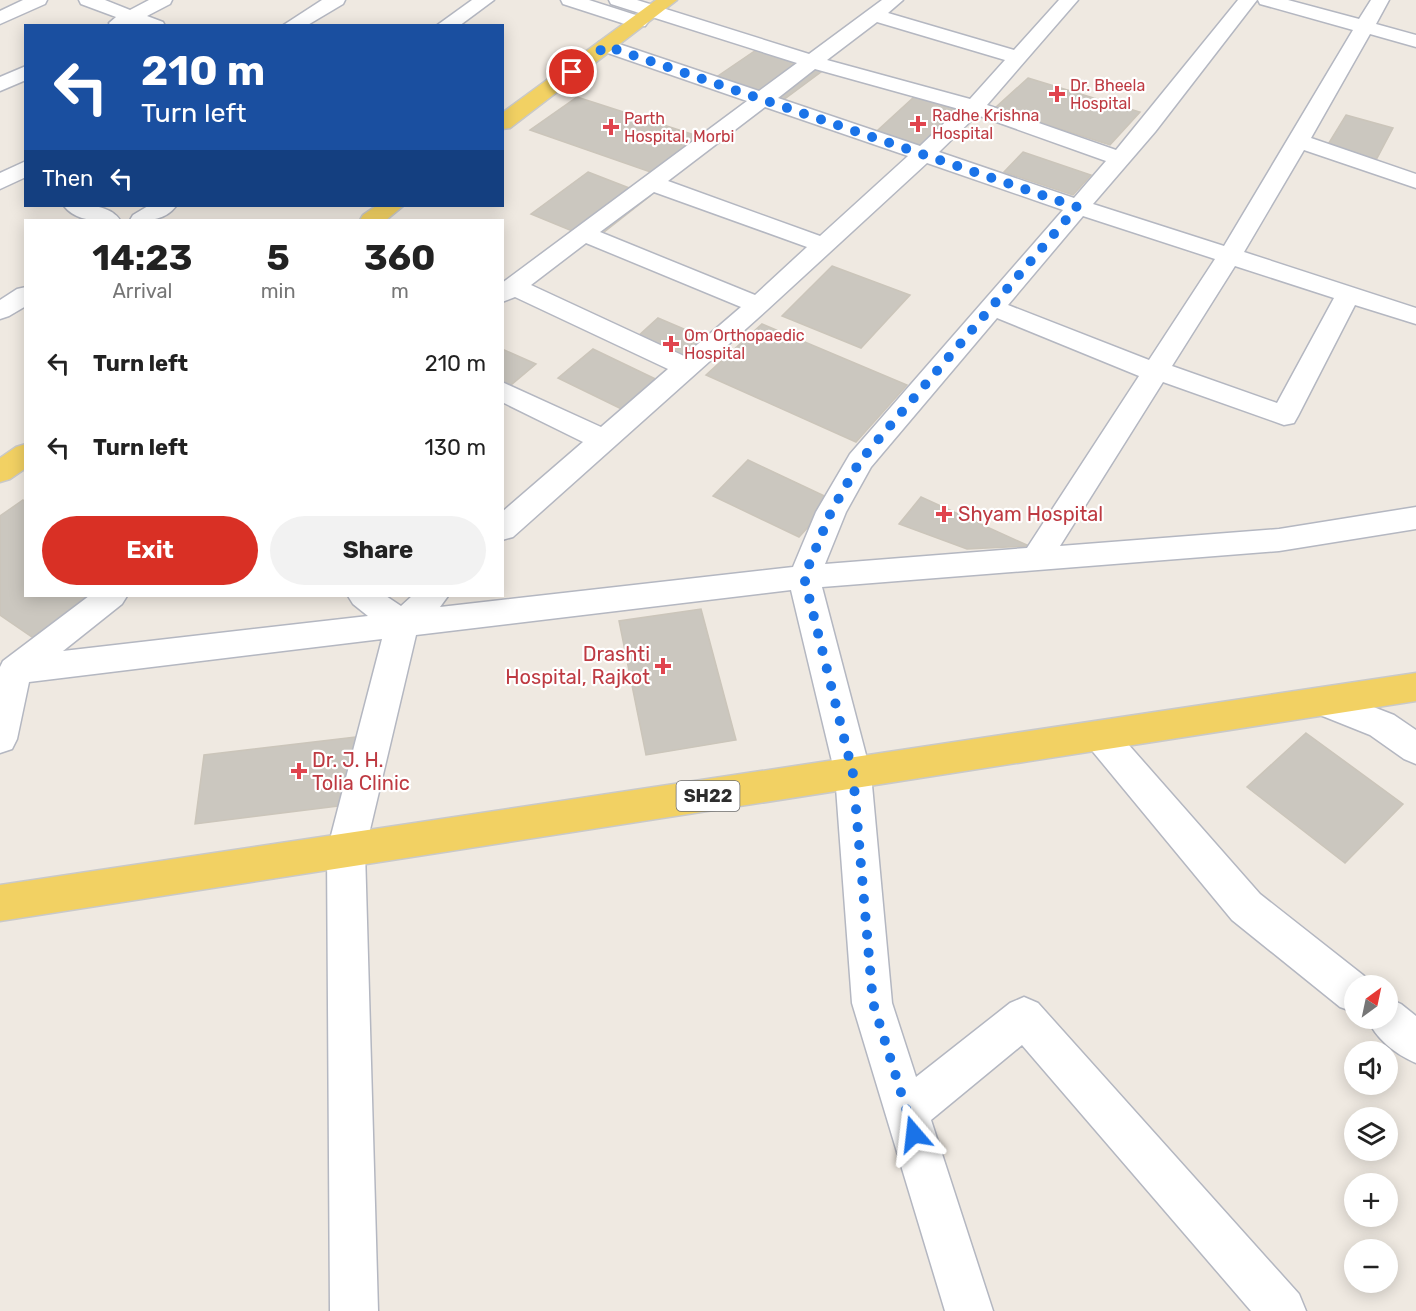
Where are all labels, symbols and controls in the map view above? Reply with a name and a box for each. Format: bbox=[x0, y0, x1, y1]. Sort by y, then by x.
text: 210 m bbox=[141, 46, 265, 96]
pin bbox=[546, 46, 597, 97]
icon: left bbox=[42, 48, 120, 126]
icon: arrive bbox=[555, 55, 588, 88]
place label: Dr. Bheela Hospital bbox=[1070, 76, 1145, 113]
marker: Dr. Bheela Hospital bbox=[1048, 85, 1066, 103]
text: Turn left bbox=[141, 97, 246, 129]
place label: Radhe Krishna Hospital bbox=[932, 106, 1039, 143]
place label: Parth Hospital, Morbi bbox=[624, 109, 734, 146]
marker: Radhe Krishna Hospital bbox=[909, 115, 927, 133]
marker: Parth Hospital, Morbi bbox=[602, 118, 620, 136]
icon: left bbox=[105, 162, 138, 195]
text: Then bbox=[42, 165, 93, 192]
text: 14:23 bbox=[92, 236, 192, 279]
text: 5 bbox=[267, 236, 290, 279]
text: 360 bbox=[364, 236, 436, 279]
text: Arrival bbox=[112, 279, 172, 303]
text: min bbox=[261, 279, 296, 303]
text: m bbox=[391, 279, 409, 303]
place label: Om Orthopaedic Hospital bbox=[684, 326, 805, 363]
marker: Om Orthopaedic Hospital bbox=[662, 335, 680, 353]
icon: left bbox=[42, 347, 75, 380]
text: Turn left bbox=[93, 350, 188, 377]
text: 210 m bbox=[425, 350, 486, 377]
icon: left bbox=[42, 431, 75, 464]
text: Turn left bbox=[93, 434, 188, 461]
text: 130 m bbox=[424, 434, 486, 461]
place label: Shyam Hospital bbox=[958, 502, 1103, 526]
marker: Shyam Hospital bbox=[935, 505, 953, 523]
button: Exit bbox=[42, 516, 258, 585]
button: Share bbox=[270, 516, 486, 585]
place label: Drashti Hospital, Rajkot bbox=[505, 642, 650, 689]
marker: Drashti Hospital, Rajkot bbox=[654, 657, 672, 675]
place label: Dr. J. H. Tolia Clinic bbox=[312, 748, 410, 795]
marker: Dr. J. H. Tolia Clinic bbox=[290, 762, 308, 780]
road number: SH22 bbox=[676, 781, 740, 811]
north arrow bbox=[1344, 975, 1398, 1029]
map controls bbox=[1344, 975, 1398, 1293]
button: sound bbox=[1344, 1041, 1398, 1095]
position arrow bbox=[882, 1102, 946, 1166]
button: layers bbox=[1344, 1107, 1398, 1161]
button: + bbox=[1344, 1173, 1398, 1227]
button: − bbox=[1344, 1239, 1398, 1293]

